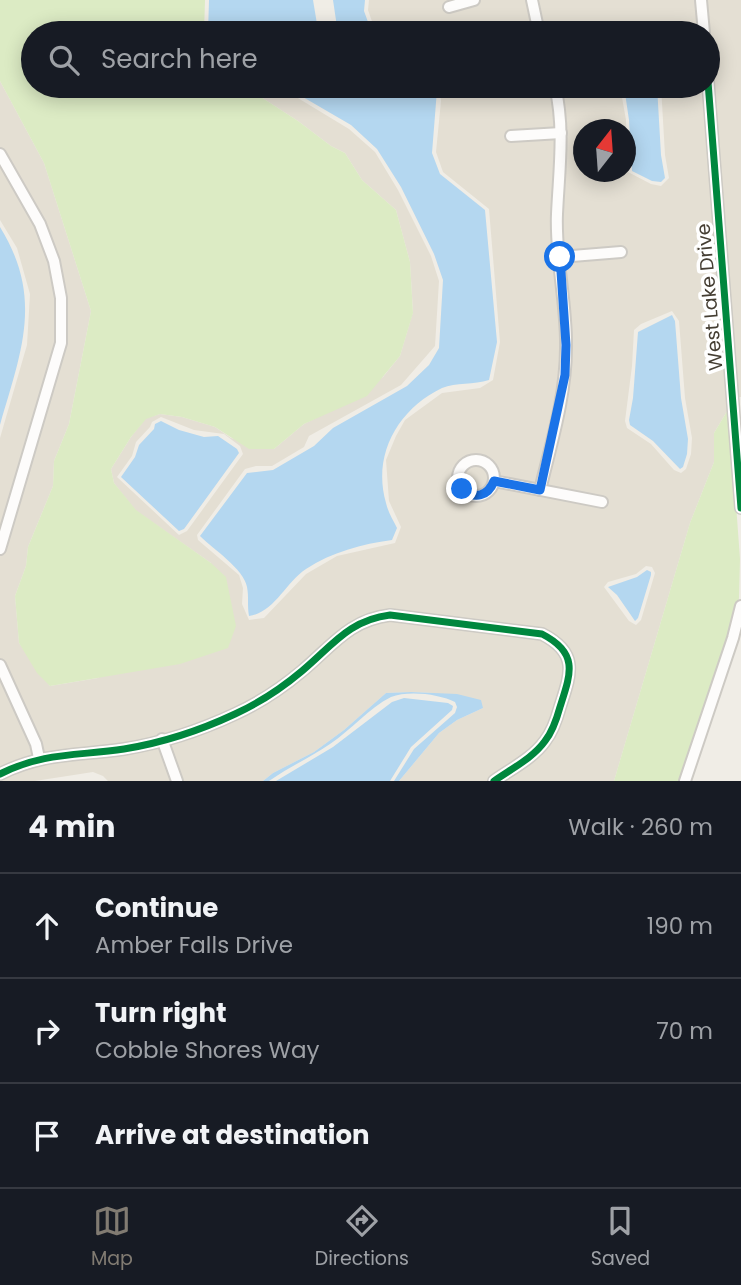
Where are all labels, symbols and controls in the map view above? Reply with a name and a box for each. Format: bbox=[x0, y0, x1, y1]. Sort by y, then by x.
search box bbox=[21, 21, 720, 98]
icon: search bbox=[45, 41, 83, 79]
text: Search here bbox=[101, 41, 258, 77]
north arrow bbox=[573, 119, 636, 182]
street label: West Lake Drive bbox=[690, 222, 729, 372]
route start bbox=[544, 241, 575, 272]
route end bbox=[446, 473, 477, 504]
text: 4 min bbox=[28, 805, 116, 848]
text: Walk · 260 m bbox=[568, 811, 713, 843]
text: Continue bbox=[95, 890, 218, 926]
icon: ahead bbox=[28, 907, 66, 945]
text: 190 m bbox=[647, 910, 713, 942]
text: Amber Falls Drive bbox=[95, 929, 293, 961]
text: Turn right bbox=[95, 995, 227, 1031]
icon: right bbox=[28, 1012, 66, 1050]
text: 70 m bbox=[656, 1015, 713, 1047]
text: Cobble Shores Way bbox=[95, 1034, 320, 1066]
icon: arrive bbox=[28, 1117, 66, 1155]
text: Arrive at destination bbox=[95, 1117, 370, 1153]
tab: Map bbox=[91, 1202, 133, 1273]
tab: Directions bbox=[315, 1202, 409, 1273]
tab: Saved bbox=[591, 1202, 650, 1273]

